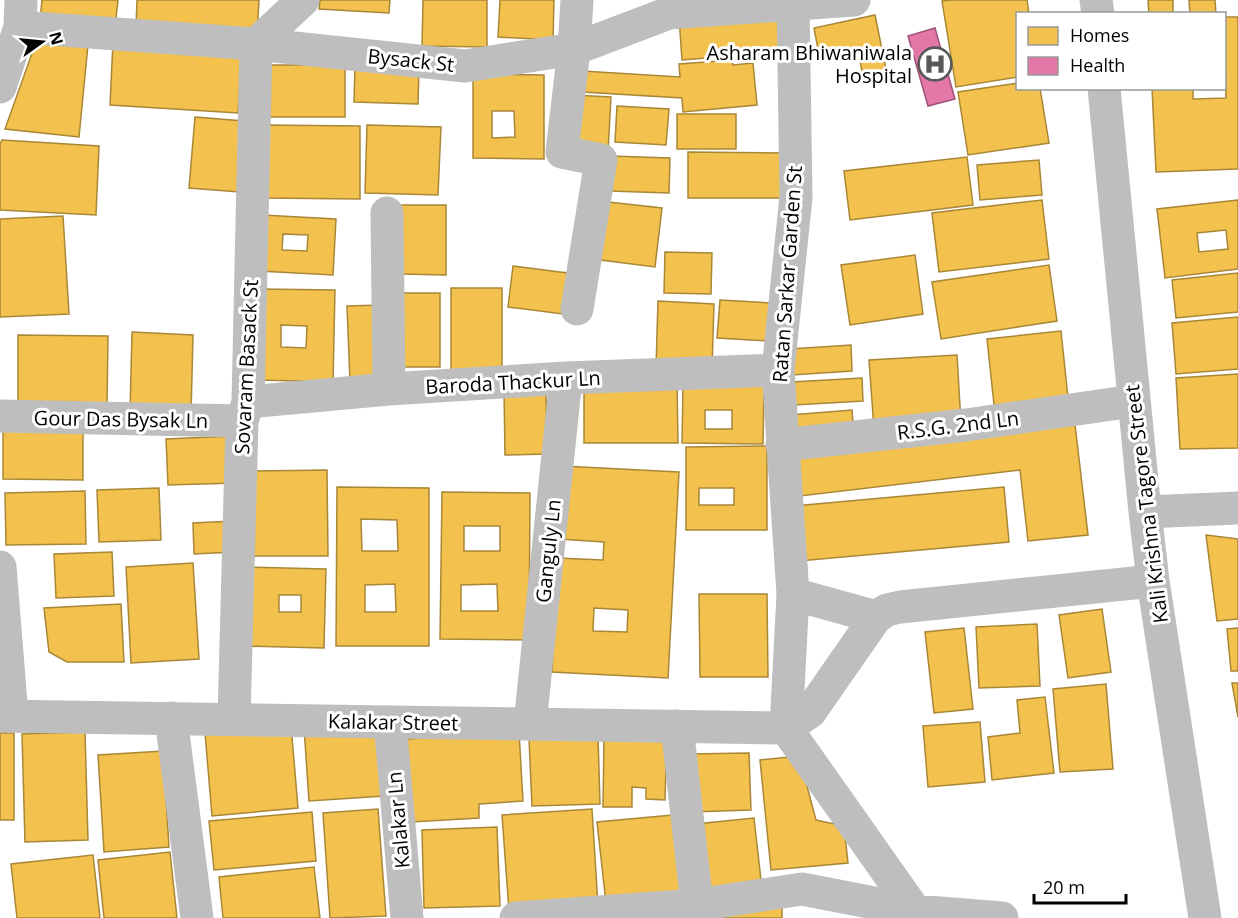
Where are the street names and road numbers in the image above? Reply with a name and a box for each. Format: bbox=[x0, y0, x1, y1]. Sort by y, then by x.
street label: Bysack St bbox=[366, 42, 456, 78]
street label: Ratan Sarkar Garden St bbox=[766, 165, 808, 383]
street label: Sovaram Basack St bbox=[228, 279, 264, 455]
street label: Baroda Thackur Ln bbox=[425, 364, 601, 400]
street label: Kali Krishna Tagore Street bbox=[1118, 383, 1174, 625]
street label: Gour Das Bysak Ln bbox=[33, 404, 209, 434]
street label: R.S.G. 2nd Ln bbox=[895, 404, 1021, 446]
street label: Ganguly Ln bbox=[529, 498, 567, 604]
street label: Kalakar Street bbox=[328, 707, 458, 737]
street label: Kalakar Ln bbox=[380, 770, 416, 870]

